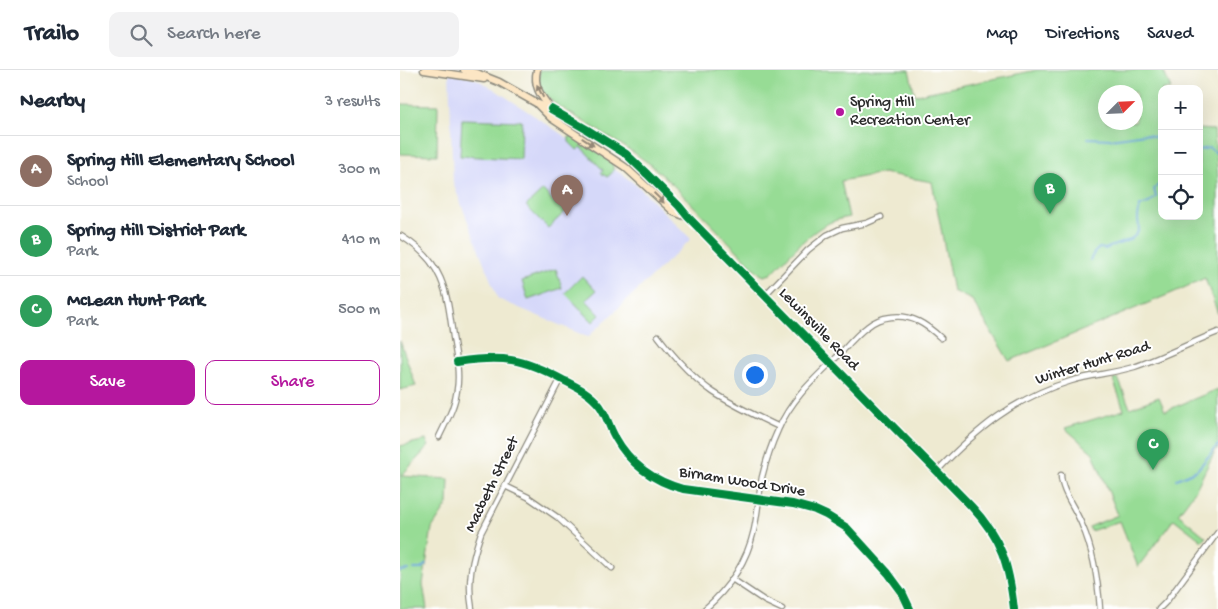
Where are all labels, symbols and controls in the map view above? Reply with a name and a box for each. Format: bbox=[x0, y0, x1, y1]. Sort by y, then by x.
search box bbox=[109, 12, 459, 57]
text: Trailo bbox=[25, 20, 79, 49]
icon: search bbox=[127, 21, 155, 49]
text: Search here bbox=[167, 23, 261, 46]
text: Map bbox=[986, 24, 1018, 45]
text: Directions bbox=[1046, 24, 1119, 45]
text: Saved bbox=[1147, 24, 1193, 45]
one-way arrow bbox=[535, 83, 544, 98]
north arrow bbox=[1098, 85, 1143, 130]
map controls bbox=[1158, 85, 1203, 220]
button: + bbox=[1158, 85, 1203, 130]
text: Nearby bbox=[20, 90, 85, 115]
text: 3 results bbox=[325, 93, 380, 112]
place label: Spring Hill Recreation Center bbox=[850, 94, 971, 131]
marker: Spring Hill Recreation Center bbox=[834, 106, 846, 118]
button: − bbox=[1158, 130, 1203, 175]
one-way arrow bbox=[582, 137, 595, 147]
text: Spring Hill Elementary School bbox=[67, 150, 295, 173]
text: A bbox=[31, 161, 41, 180]
text: 300 m bbox=[338, 161, 380, 180]
text: School bbox=[67, 173, 109, 192]
pin: B bbox=[1034, 173, 1066, 214]
pin: A bbox=[551, 175, 583, 216]
button: locate bbox=[1158, 175, 1203, 220]
one-way arrow bbox=[652, 192, 664, 204]
text: Spring Hill District Park bbox=[67, 220, 245, 243]
text: B bbox=[32, 231, 40, 250]
text: 410 m bbox=[342, 231, 380, 250]
text: Park bbox=[67, 243, 98, 262]
street label: Lewinsville Road bbox=[774, 285, 863, 377]
text: McLean Hunt Park bbox=[67, 290, 205, 313]
text: C bbox=[32, 301, 40, 320]
text: 500 m bbox=[338, 301, 380, 320]
text: Park bbox=[67, 313, 98, 332]
street label: Winter Hunt Road bbox=[1034, 337, 1154, 390]
button: Save bbox=[20, 360, 195, 405]
button: Share bbox=[205, 360, 380, 405]
your location bbox=[742, 362, 768, 388]
pin: C bbox=[1137, 429, 1169, 470]
street label: Macbeth Street bbox=[462, 433, 525, 536]
street label: Birnam Wood Drive bbox=[677, 464, 807, 502]

